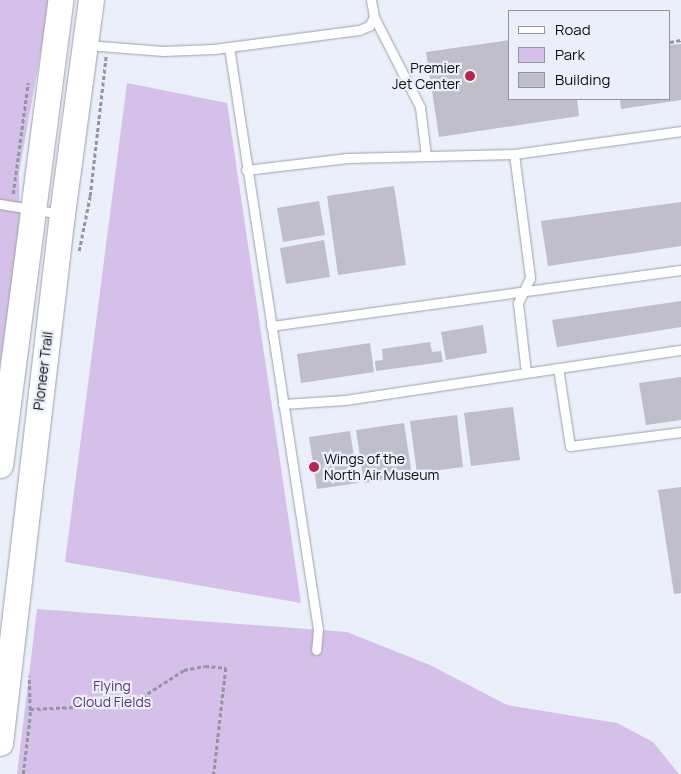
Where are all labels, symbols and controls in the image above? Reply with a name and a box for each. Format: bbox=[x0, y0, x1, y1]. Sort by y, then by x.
legend bbox=[508, 10, 671, 100]
text: Road bbox=[555, 19, 591, 40]
text: Park bbox=[555, 44, 585, 65]
place label: Premier Jet Center bbox=[392, 60, 460, 92]
text: Building bbox=[555, 69, 610, 90]
marker: Premier Jet Center bbox=[464, 70, 476, 82]
street label: Pioneer Trail bbox=[30, 331, 56, 411]
place label: Wings of the North Air Museum bbox=[324, 451, 439, 484]
marker: Wings of the North Air Museum bbox=[308, 461, 320, 473]
park label: Flying Cloud Fields bbox=[73, 678, 151, 710]

